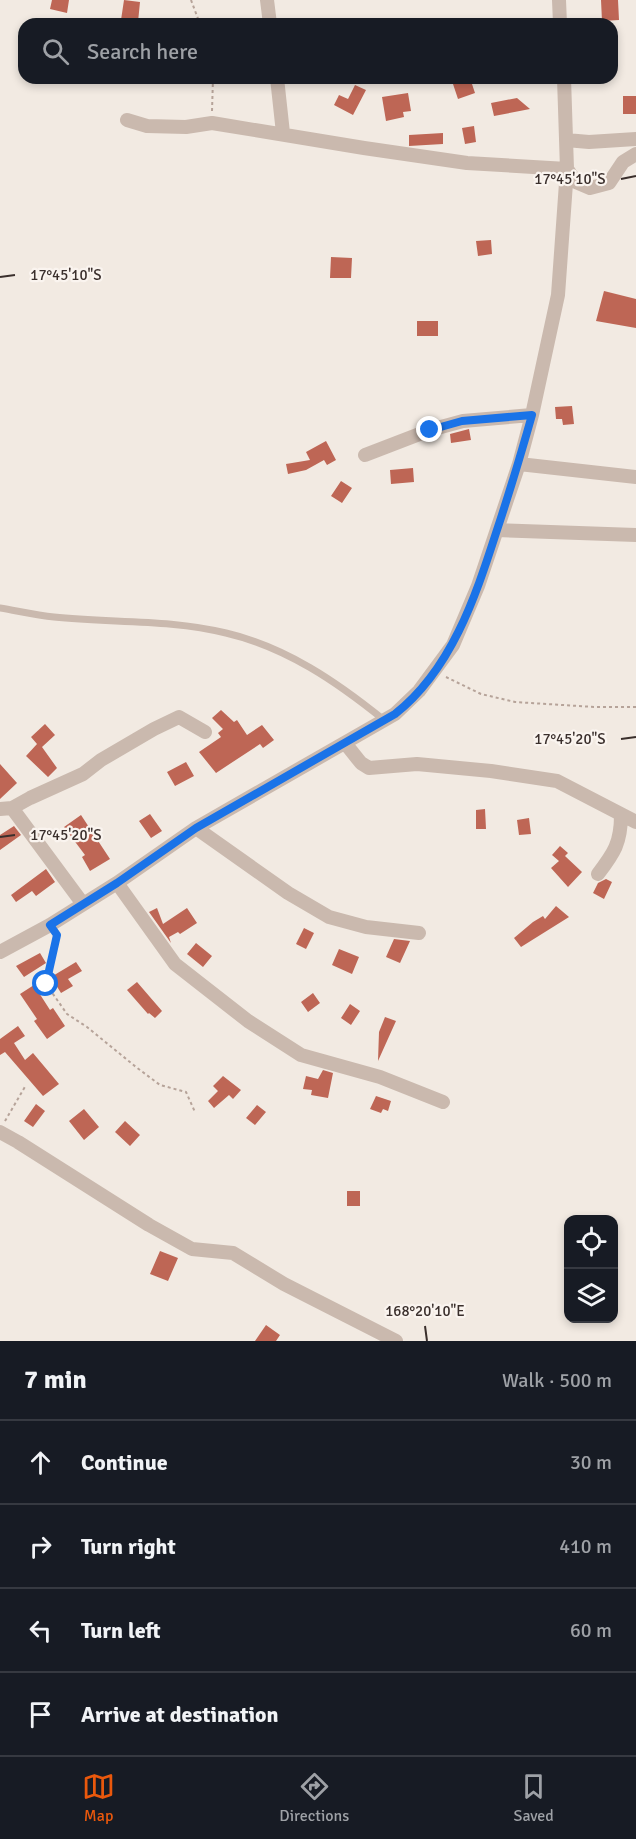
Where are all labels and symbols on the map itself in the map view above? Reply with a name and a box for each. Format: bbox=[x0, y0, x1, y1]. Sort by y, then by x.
text: 17°45'10"S bbox=[534, 170, 606, 188]
text: 17°45'10"S bbox=[30, 266, 102, 284]
route end bbox=[416, 416, 442, 442]
text: 17°45'20"S bbox=[534, 730, 606, 748]
text: 17°45'20"S bbox=[30, 826, 102, 844]
route start bbox=[32, 970, 58, 996]
text: 168°20'10"E bbox=[385, 1302, 465, 1320]

